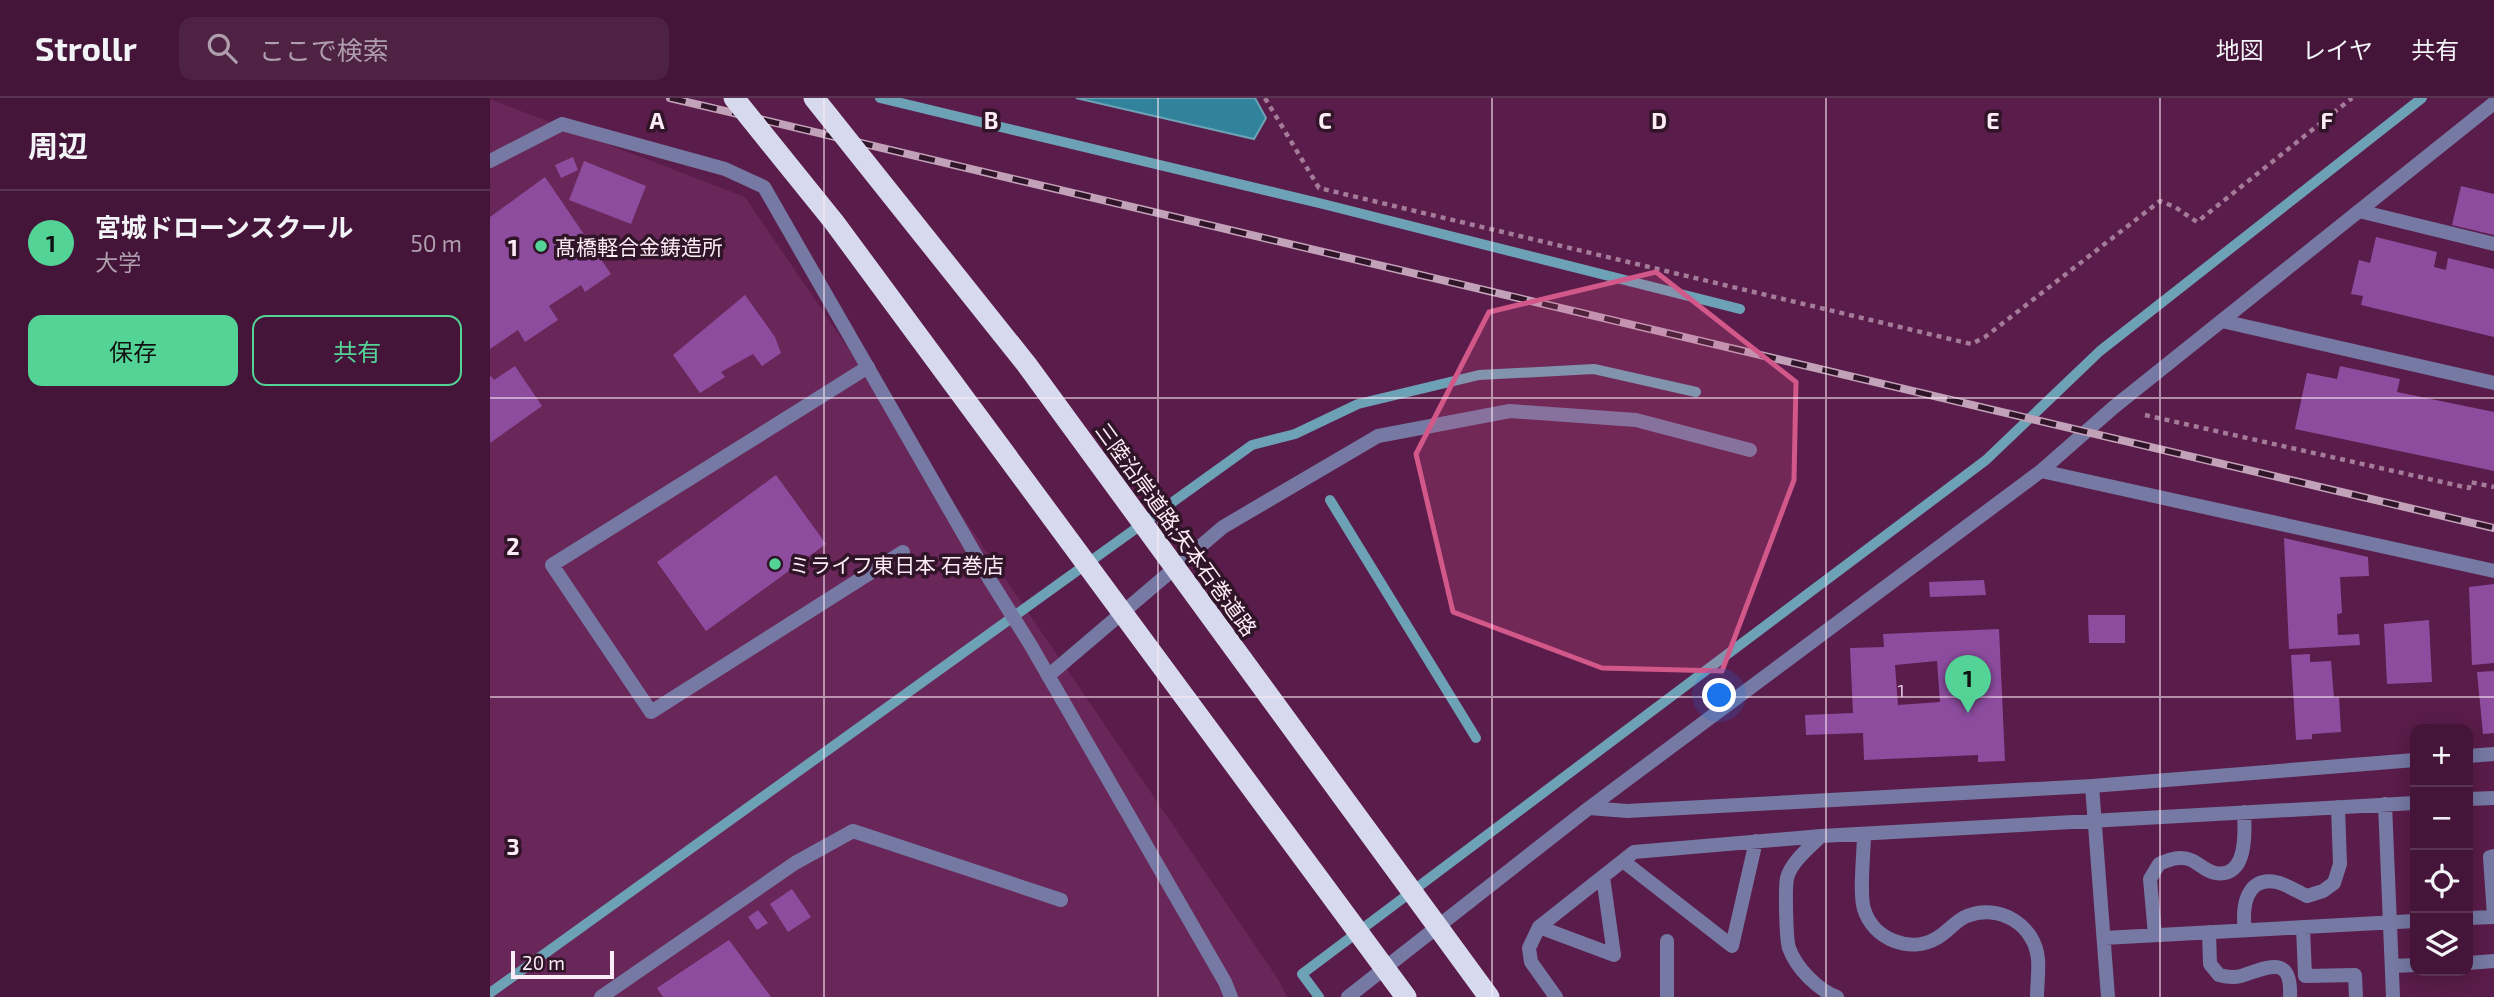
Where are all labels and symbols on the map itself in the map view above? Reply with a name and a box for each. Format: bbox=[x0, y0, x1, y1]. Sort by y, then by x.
text: A bbox=[649, 106, 665, 134]
text: B bbox=[984, 106, 998, 134]
text: C bbox=[1318, 106, 1332, 134]
text: D bbox=[1651, 106, 1667, 134]
text: E bbox=[1986, 106, 2000, 134]
text: F bbox=[2321, 106, 2334, 134]
text: 1 bbox=[508, 233, 518, 261]
place label: 髙橋軽合金鋳造所 bbox=[555, 234, 723, 259]
marker: 髙橋軽合金鋳造所 bbox=[533, 238, 549, 254]
street label: 三陸沿岸道路;矢本石巻道路 bbox=[1091, 418, 1263, 640]
text: 2 bbox=[506, 532, 520, 560]
place label: ミライフ東日本 石巻店 bbox=[789, 552, 1004, 577]
marker: ミライフ東日本 石巻店 bbox=[767, 556, 783, 572]
pin: 1 bbox=[1945, 655, 1991, 713]
your location bbox=[1702, 678, 1736, 712]
house number: 1 bbox=[1897, 679, 1905, 701]
text: 3 bbox=[506, 832, 520, 860]
scale bar bbox=[511, 948, 614, 980]

